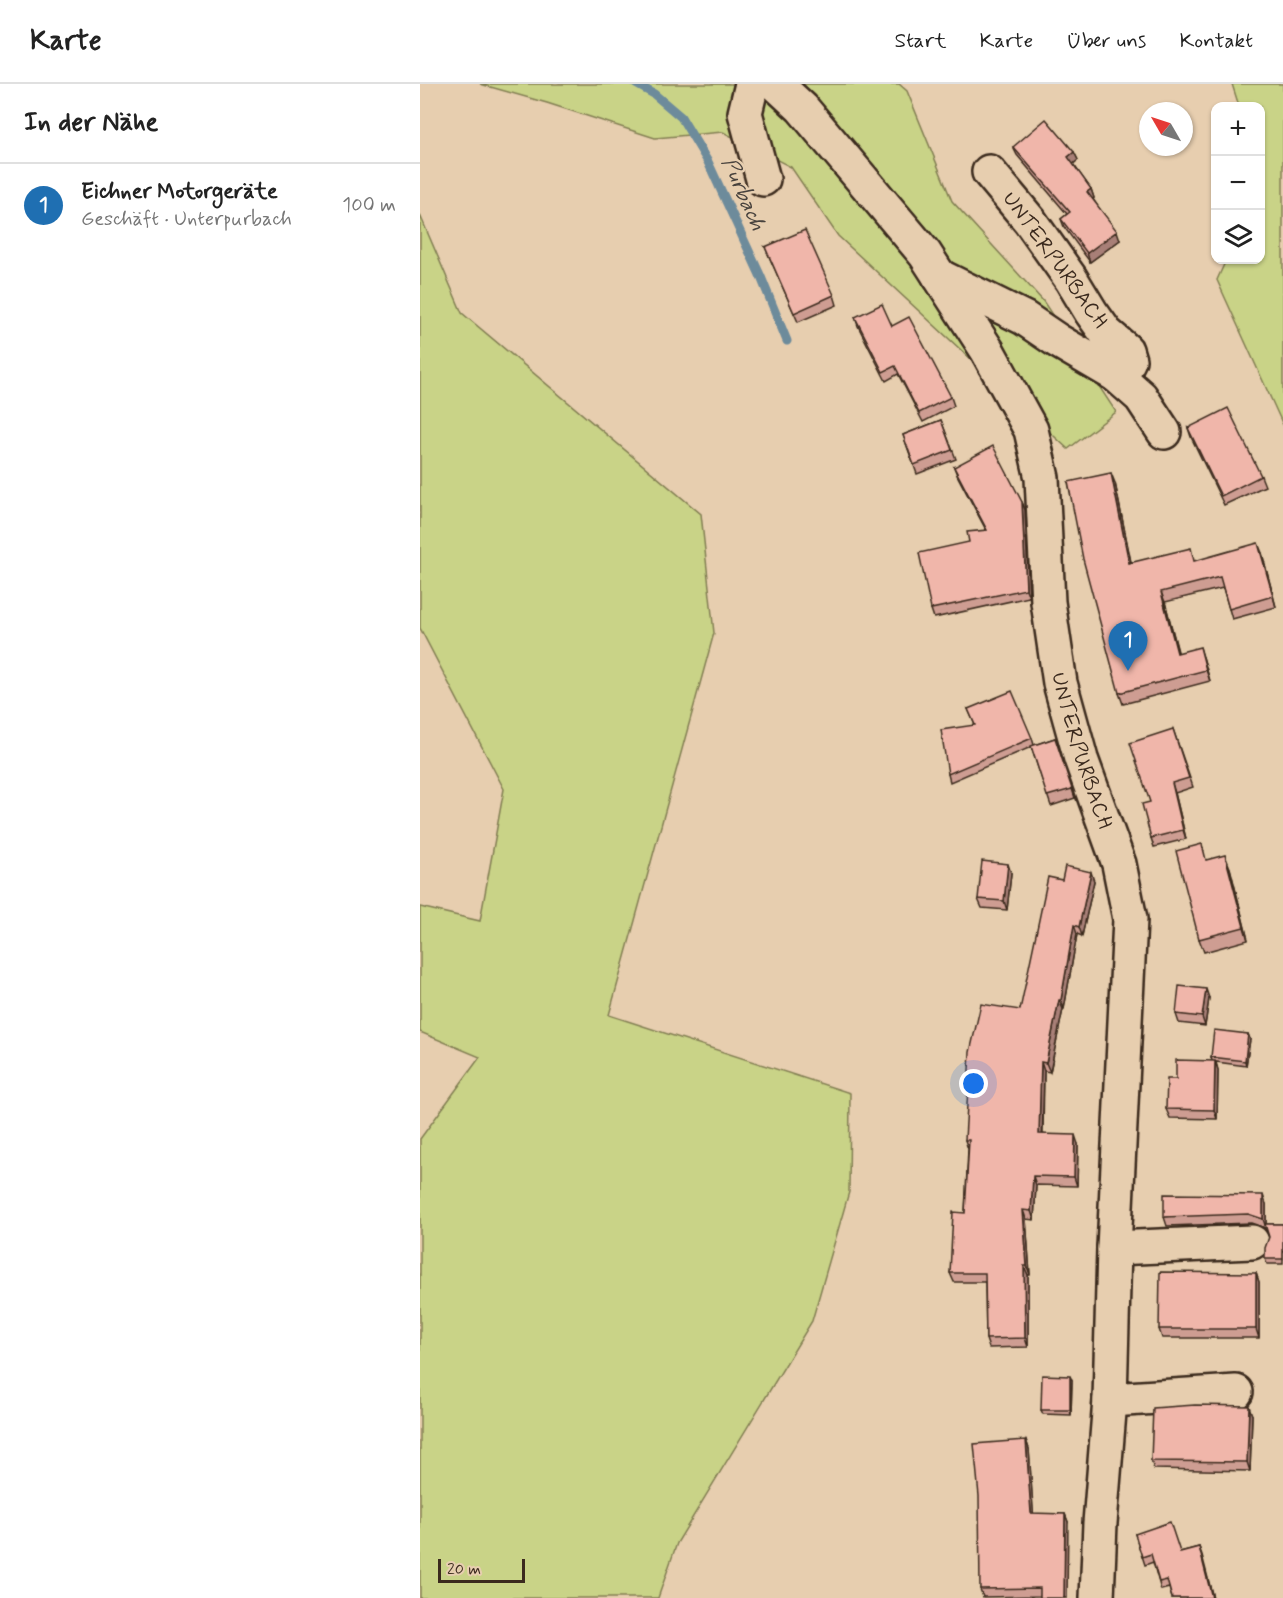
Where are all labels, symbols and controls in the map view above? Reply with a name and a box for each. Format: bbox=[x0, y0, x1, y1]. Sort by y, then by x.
text: Karte bbox=[30, 23, 102, 60]
text: Start bbox=[895, 27, 947, 55]
text: Karte bbox=[980, 27, 1033, 55]
text: Über uns bbox=[1066, 27, 1146, 55]
text: Kontakt bbox=[1179, 27, 1253, 55]
north arrow bbox=[1139, 102, 1193, 156]
map controls bbox=[1211, 102, 1265, 264]
button: + bbox=[1211, 102, 1265, 156]
text: In der Nähe bbox=[24, 106, 158, 140]
water label: Purbach bbox=[715, 153, 772, 235]
button: − bbox=[1211, 156, 1265, 210]
text: Eichner Motorgeräte bbox=[81, 178, 278, 206]
street label: UNTERPURBACH bbox=[996, 186, 1114, 334]
text: 1 bbox=[39, 192, 48, 219]
text: 100 m bbox=[342, 192, 396, 219]
text: Geschäft · Unterpurbach bbox=[81, 206, 292, 233]
button: layers bbox=[1211, 210, 1265, 264]
pin: 1 bbox=[1108, 622, 1148, 671]
street label: UNTERPURBACH bbox=[1045, 671, 1119, 833]
your location bbox=[959, 1069, 988, 1098]
scale bar bbox=[438, 1556, 525, 1584]
text: 20 m bbox=[447, 1559, 481, 1580]

